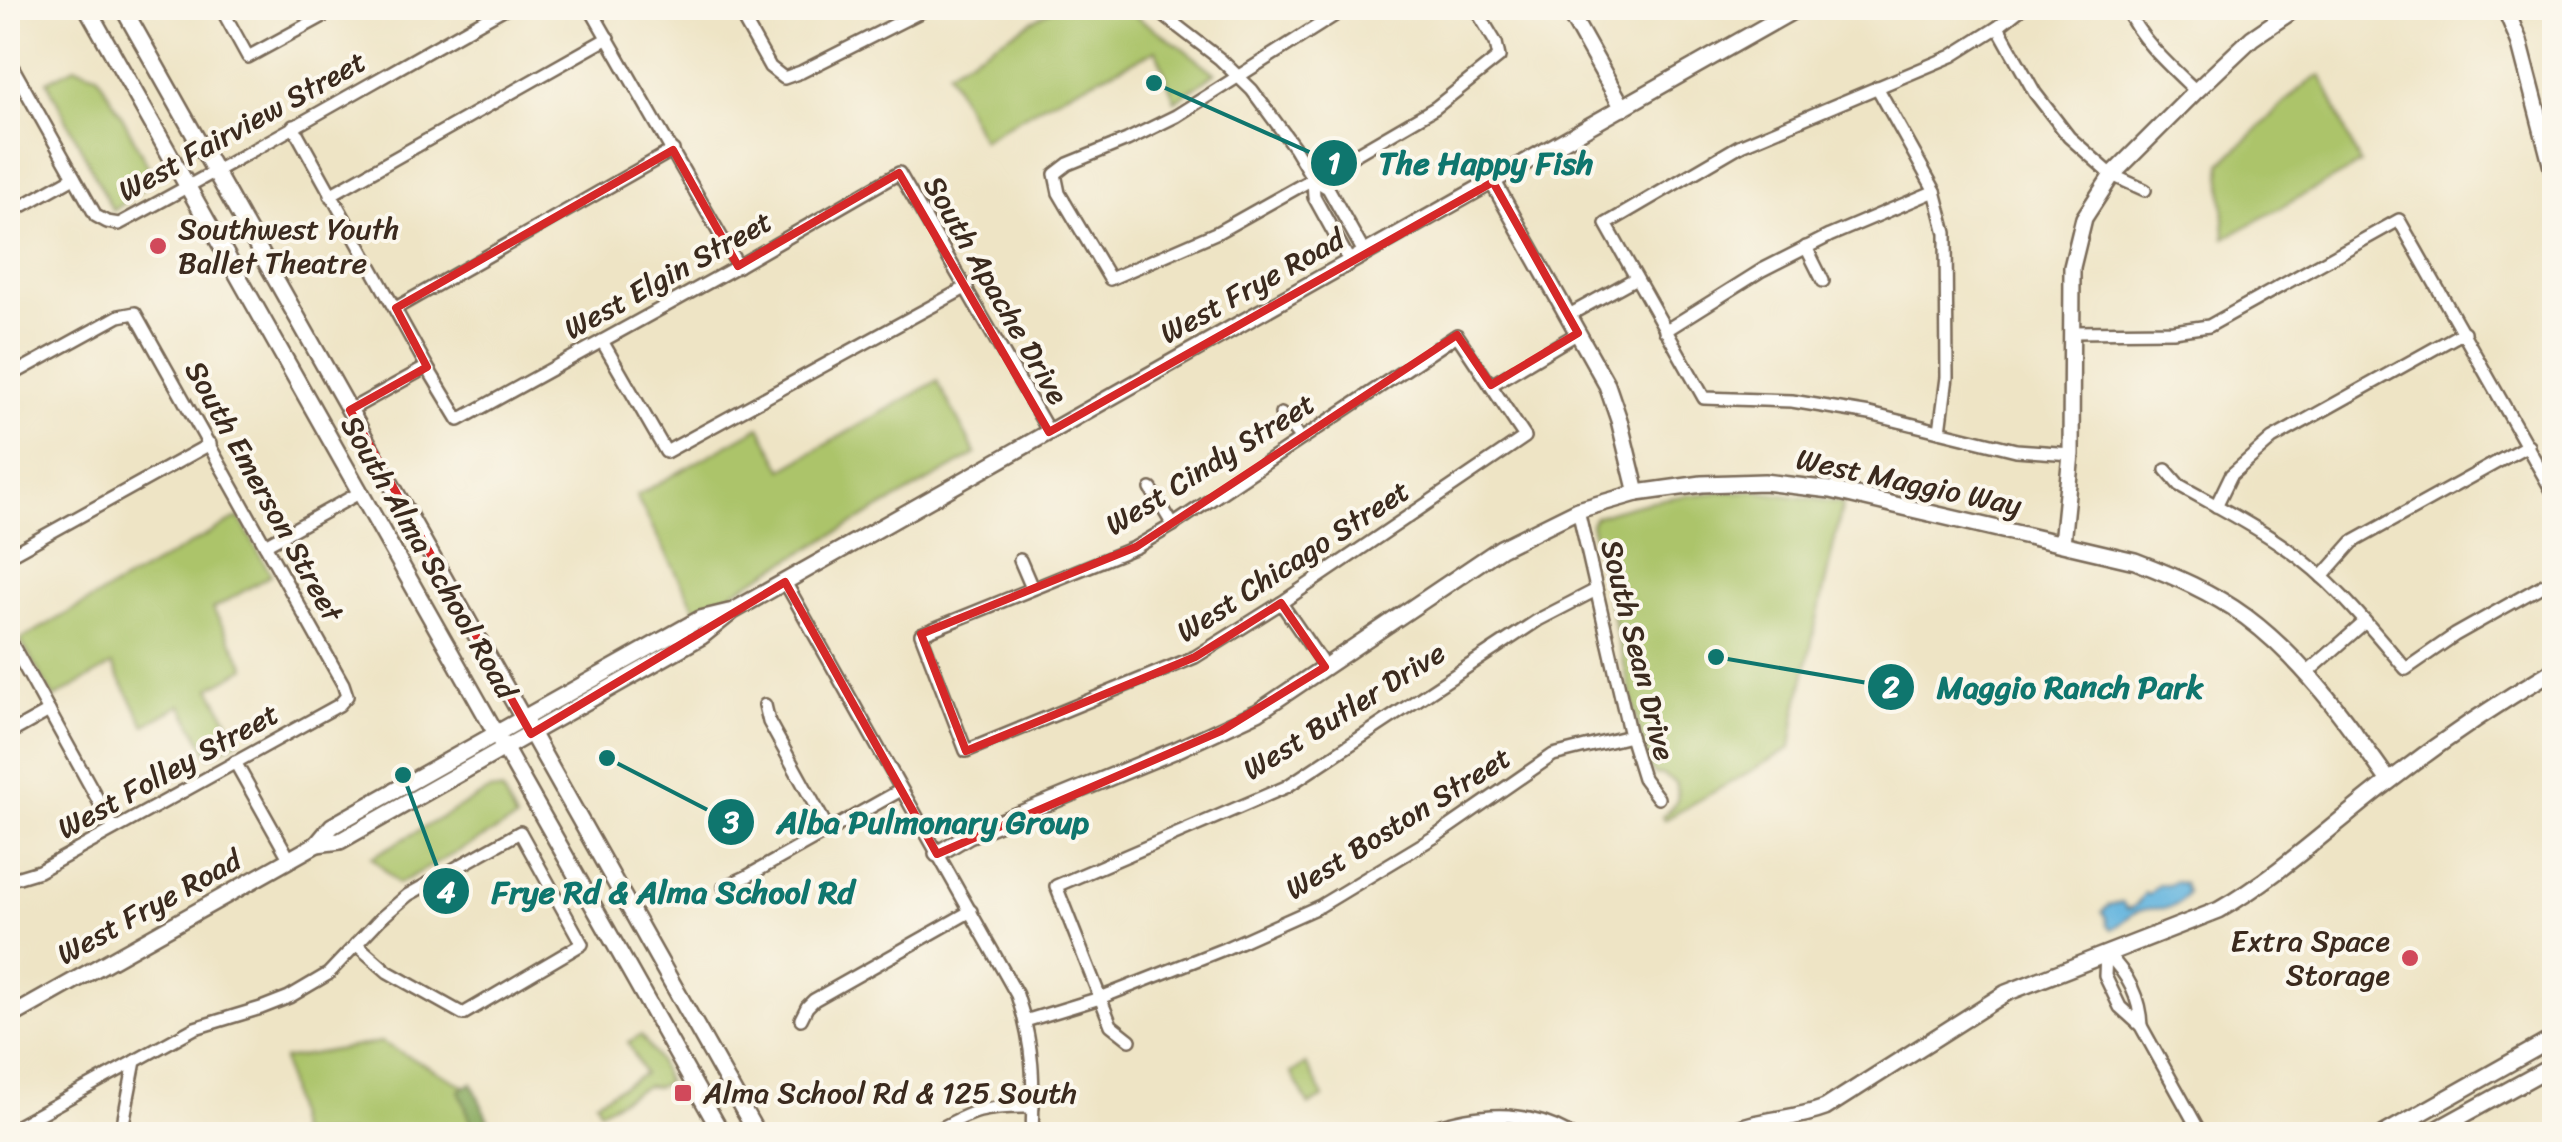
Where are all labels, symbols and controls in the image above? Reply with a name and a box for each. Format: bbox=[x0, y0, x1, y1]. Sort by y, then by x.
street label: West Fairview Street bbox=[107, 35, 377, 217]
callout: The Happy Fish bbox=[1309, 132, 1613, 194]
text: The Happy Fish bbox=[1379, 135, 1593, 192]
text: 1 bbox=[1328, 136, 1341, 190]
street label: South Apache Drive bbox=[908, 165, 1084, 415]
street label: West Elgin Street bbox=[553, 195, 783, 355]
place label: Southwest Youth Ballet Theatre bbox=[178, 202, 399, 290]
street label: West Frye Road bbox=[1149, 212, 1357, 359]
marker: Southwest Youth Ballet Theatre bbox=[147, 235, 169, 257]
street label: South Emerson Street bbox=[169, 350, 359, 634]
street label: West Cindy Street bbox=[1094, 377, 1326, 551]
street label: South Alma School Road bbox=[325, 404, 534, 711]
street label: West Maggio Way bbox=[1791, 432, 2027, 532]
street label: West Chicago Street bbox=[1165, 465, 1421, 657]
street label: South Sean Drive bbox=[1584, 534, 1692, 766]
street label: West Butler Drive bbox=[1231, 627, 1457, 795]
callout: Maggio Ranch Park bbox=[1866, 656, 2223, 718]
text: Maggio Ranch Park bbox=[1936, 659, 2204, 716]
text: 2 bbox=[1882, 660, 1900, 714]
street label: West Folley Street bbox=[47, 688, 289, 854]
street label: West Boston Street bbox=[1274, 731, 1522, 915]
callout: Alba Pulmonary Group bbox=[706, 791, 1109, 853]
text: Alba Pulmonary Group bbox=[775, 794, 1089, 851]
text: 3 bbox=[722, 795, 740, 849]
street label: West Frye Road bbox=[46, 833, 254, 980]
callout: Frye Rd & Alma School Rd bbox=[421, 860, 875, 922]
text: Frye Rd & Alma School Rd bbox=[491, 864, 858, 921]
text: 4 bbox=[437, 865, 456, 919]
place label: Extra Space Storage bbox=[2231, 914, 2390, 1002]
marker: Extra Space Storage bbox=[2399, 947, 2421, 969]
place label: Alma School Rd & 125 South bbox=[702, 1066, 1077, 1120]
marker: Alma School Rd & 125 South bbox=[672, 1082, 694, 1104]

